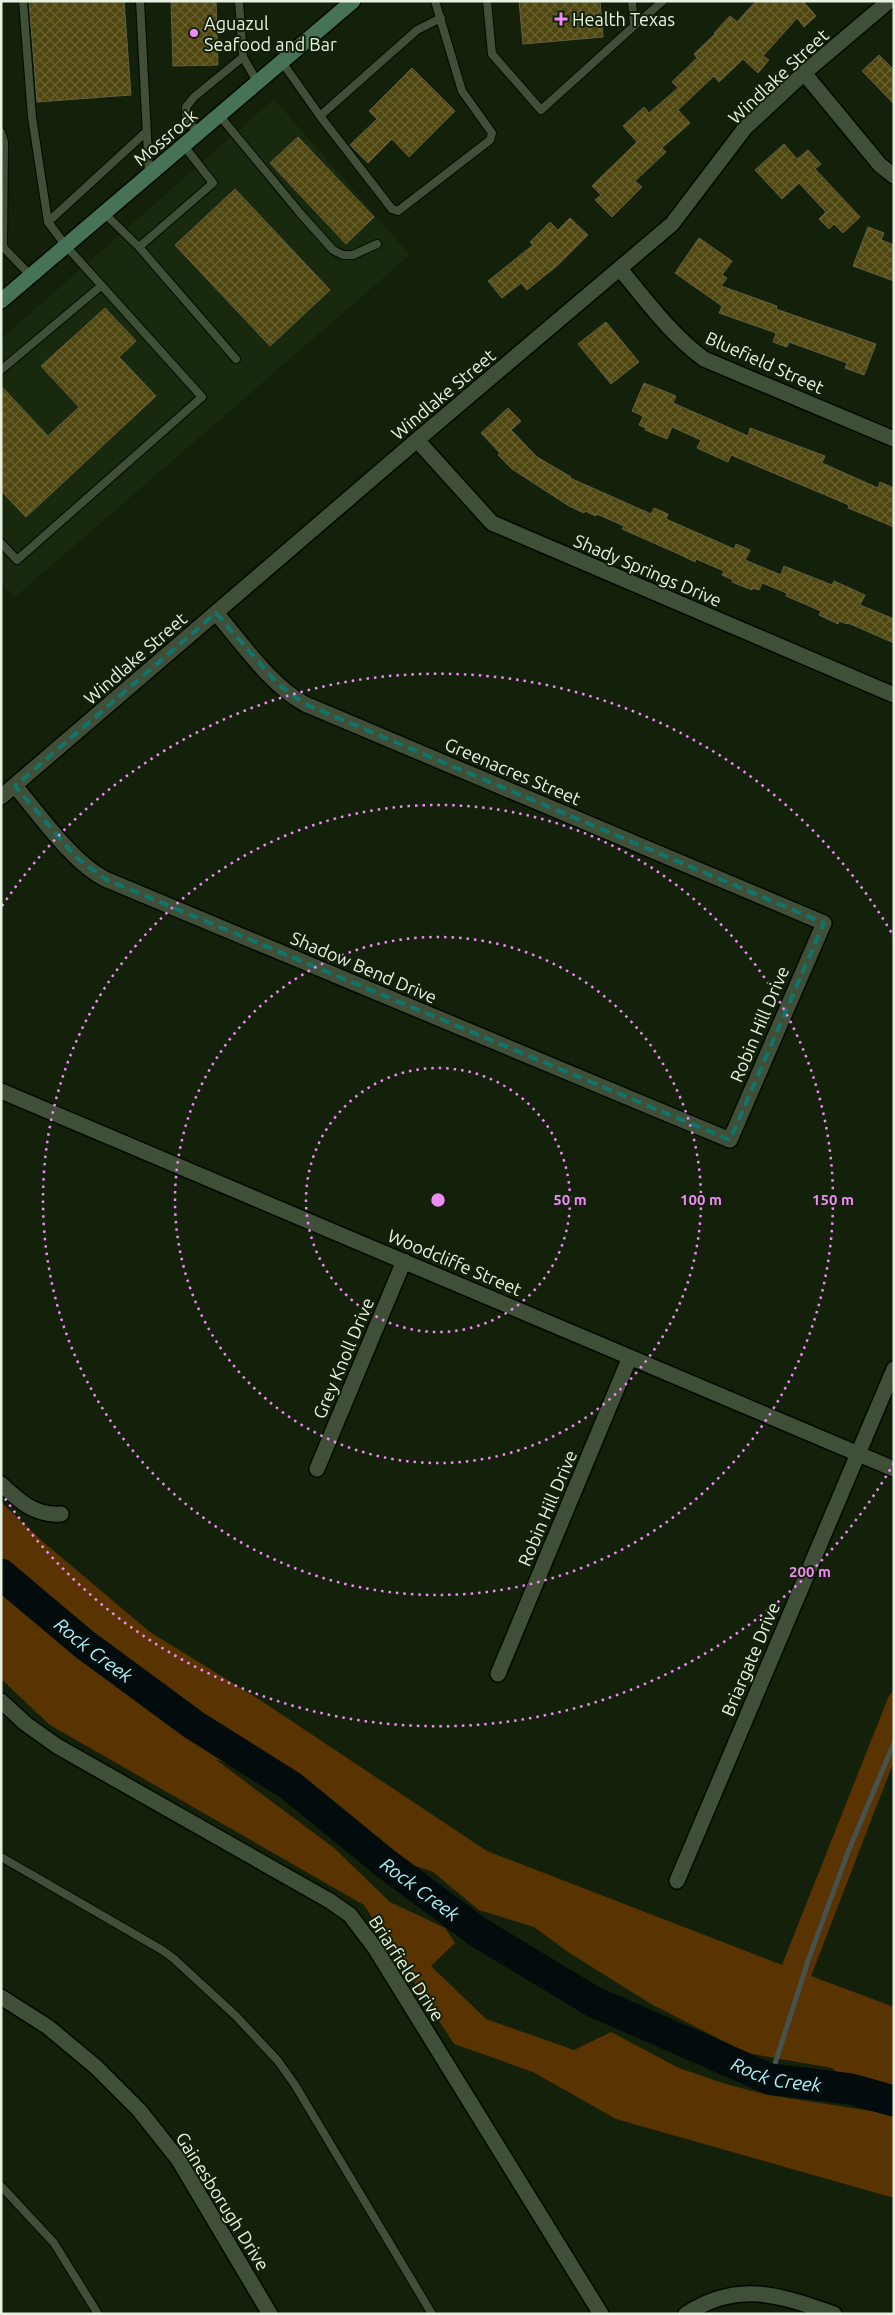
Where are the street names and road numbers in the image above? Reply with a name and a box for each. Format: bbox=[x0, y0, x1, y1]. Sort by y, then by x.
street label: Windlake Street bbox=[724, 25, 832, 127]
street label: Mossrock bbox=[129, 105, 201, 169]
street label: Bluefield Street bbox=[703, 327, 827, 397]
street label: Windlake Street bbox=[387, 345, 499, 443]
street label: Shady Springs Drive bbox=[571, 530, 725, 610]
street label: Windlake Street bbox=[80, 608, 190, 708]
street label: Greenacres Street bbox=[442, 733, 584, 809]
street label: Shadow Bend Drive bbox=[288, 927, 440, 1007]
street label: Robin Hill Drive bbox=[726, 963, 792, 1085]
street label: Woodcliffe Street bbox=[385, 1225, 525, 1299]
street label: Grey Knoll Drive bbox=[309, 1295, 377, 1421]
street label: Robin Hill Drive bbox=[514, 1447, 580, 1569]
street label: Briargate Drive bbox=[717, 1599, 783, 1719]
street label: Briarfield Drive bbox=[365, 1911, 449, 2025]
street label: Gainesborugh Drive bbox=[172, 2128, 274, 2274]

